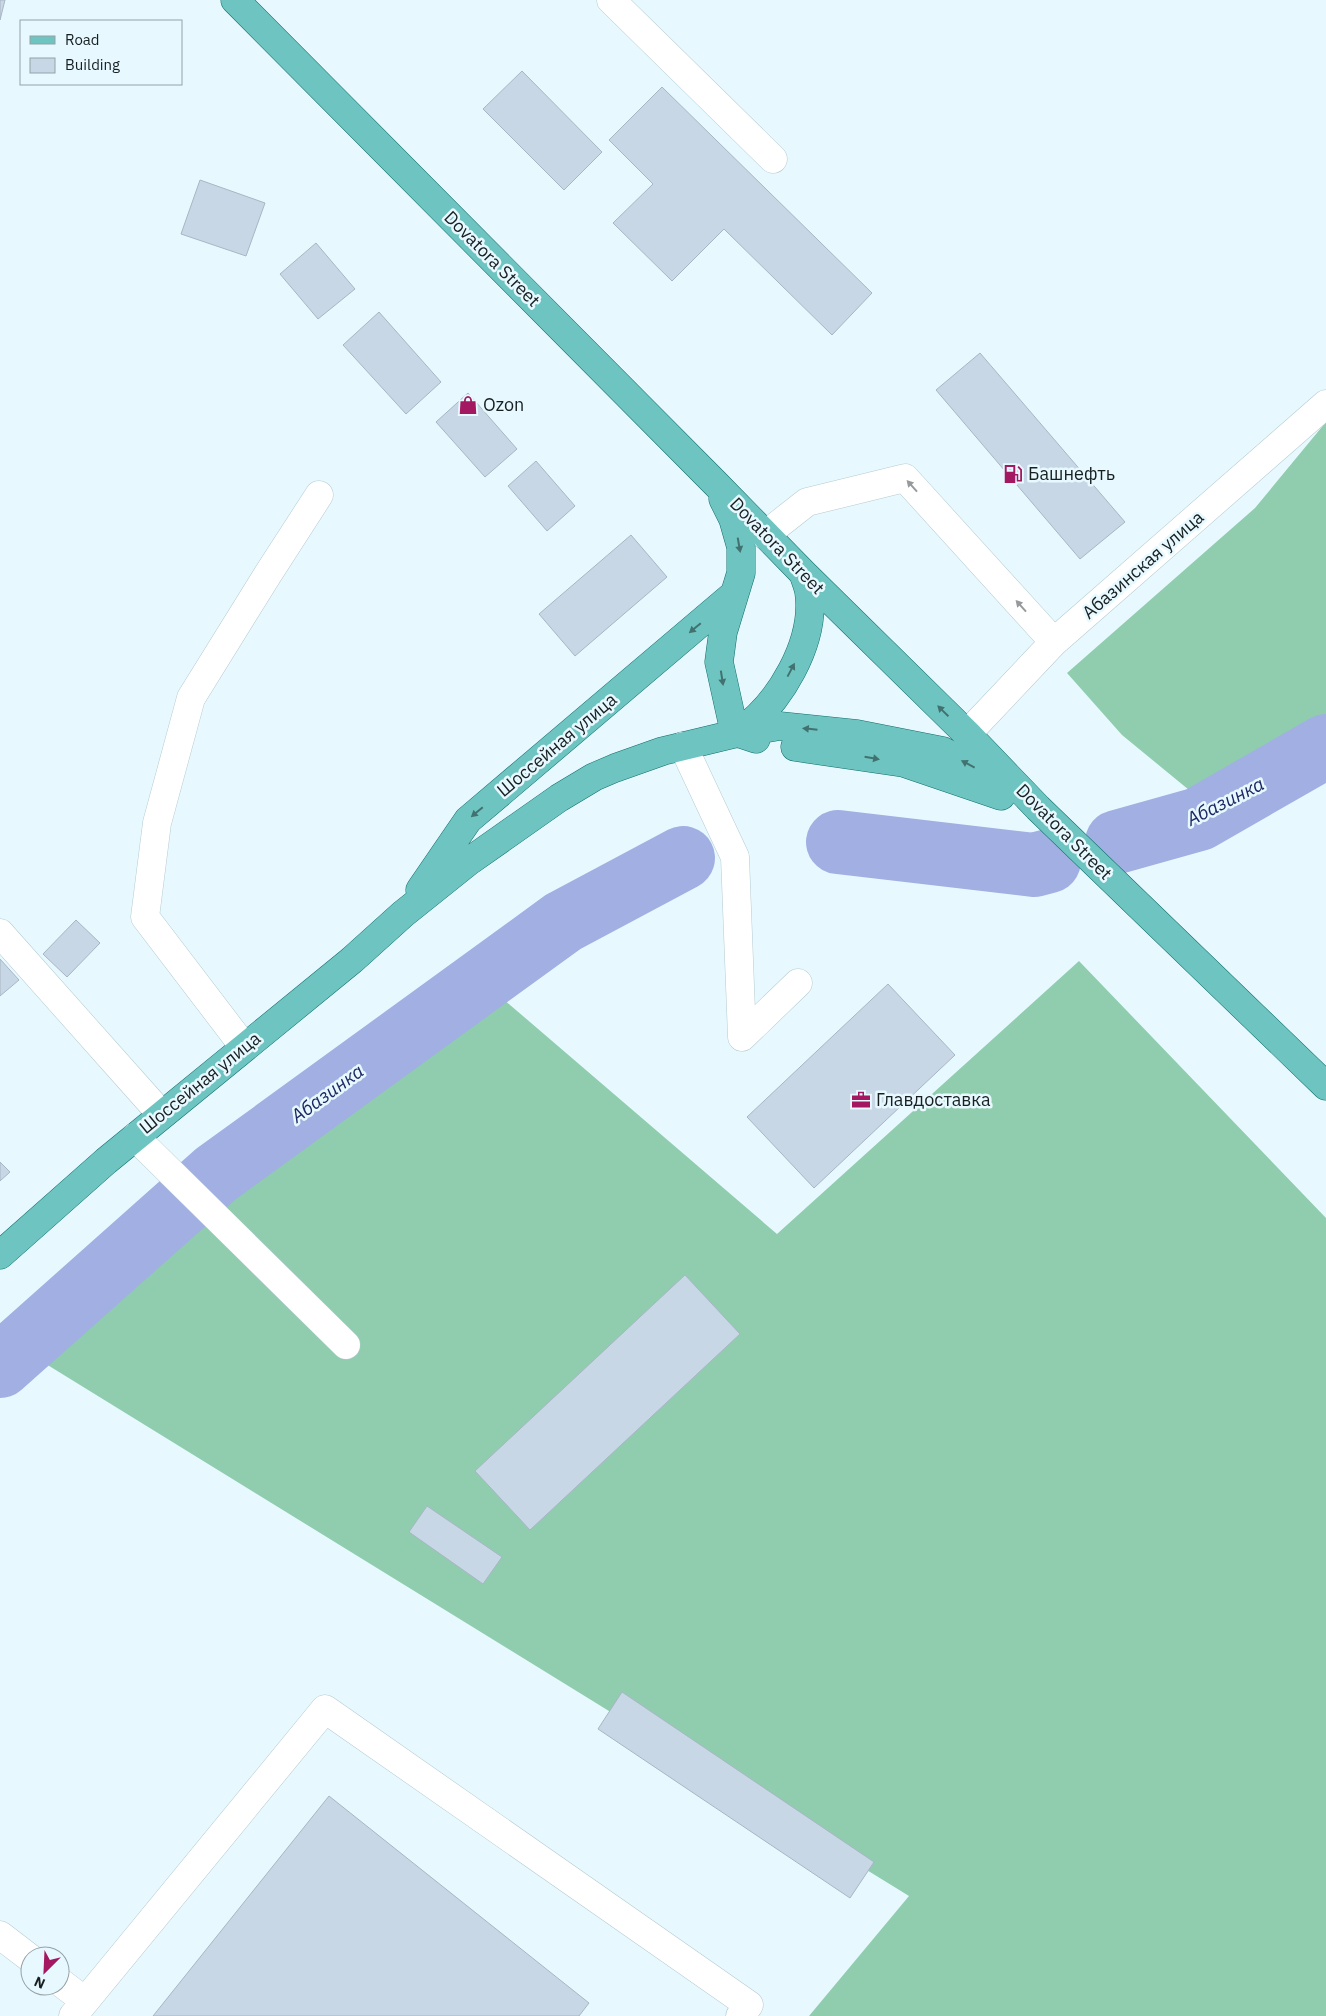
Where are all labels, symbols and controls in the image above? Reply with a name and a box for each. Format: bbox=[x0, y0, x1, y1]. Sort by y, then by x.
legend bbox=[20, 20, 182, 85]
text: Road bbox=[65, 30, 100, 49]
text: Building bbox=[65, 55, 120, 74]
street label: Dovatora Street bbox=[440, 206, 545, 311]
place label: Ozon bbox=[483, 393, 524, 416]
shop icon: Ozon bbox=[457, 394, 479, 416]
place label: Башнефть bbox=[1028, 462, 1115, 485]
fuel station icon: Башнефть bbox=[1002, 463, 1024, 485]
one-way arrow bbox=[906, 480, 918, 492]
street label: Dovatora Street bbox=[725, 492, 830, 599]
street label: Абазинская улица bbox=[1077, 505, 1208, 624]
one-way arrow bbox=[736, 538, 744, 554]
one-way arrow bbox=[1015, 601, 1027, 613]
one-way arrow bbox=[689, 622, 702, 633]
one-way arrow bbox=[787, 662, 795, 677]
one-way arrow bbox=[718, 671, 726, 687]
street label: Шоссейная улица bbox=[492, 687, 622, 802]
one-way arrow bbox=[938, 705, 950, 717]
one-way arrow bbox=[802, 725, 818, 733]
one-way arrow bbox=[864, 754, 880, 762]
one-way arrow bbox=[960, 760, 975, 768]
water label: Абазинка bbox=[1181, 771, 1268, 831]
street label: Dovatora Street bbox=[1012, 779, 1117, 884]
one-way arrow bbox=[471, 806, 484, 817]
street label: Шоссейная улица bbox=[134, 1026, 265, 1139]
water label: Абазинка bbox=[285, 1059, 368, 1128]
place label: Главдоставка bbox=[876, 1088, 991, 1111]
office icon: Главдоставка bbox=[850, 1089, 872, 1111]
north arrow bbox=[20, 1946, 70, 1996]
text: N bbox=[31, 1973, 48, 1993]

